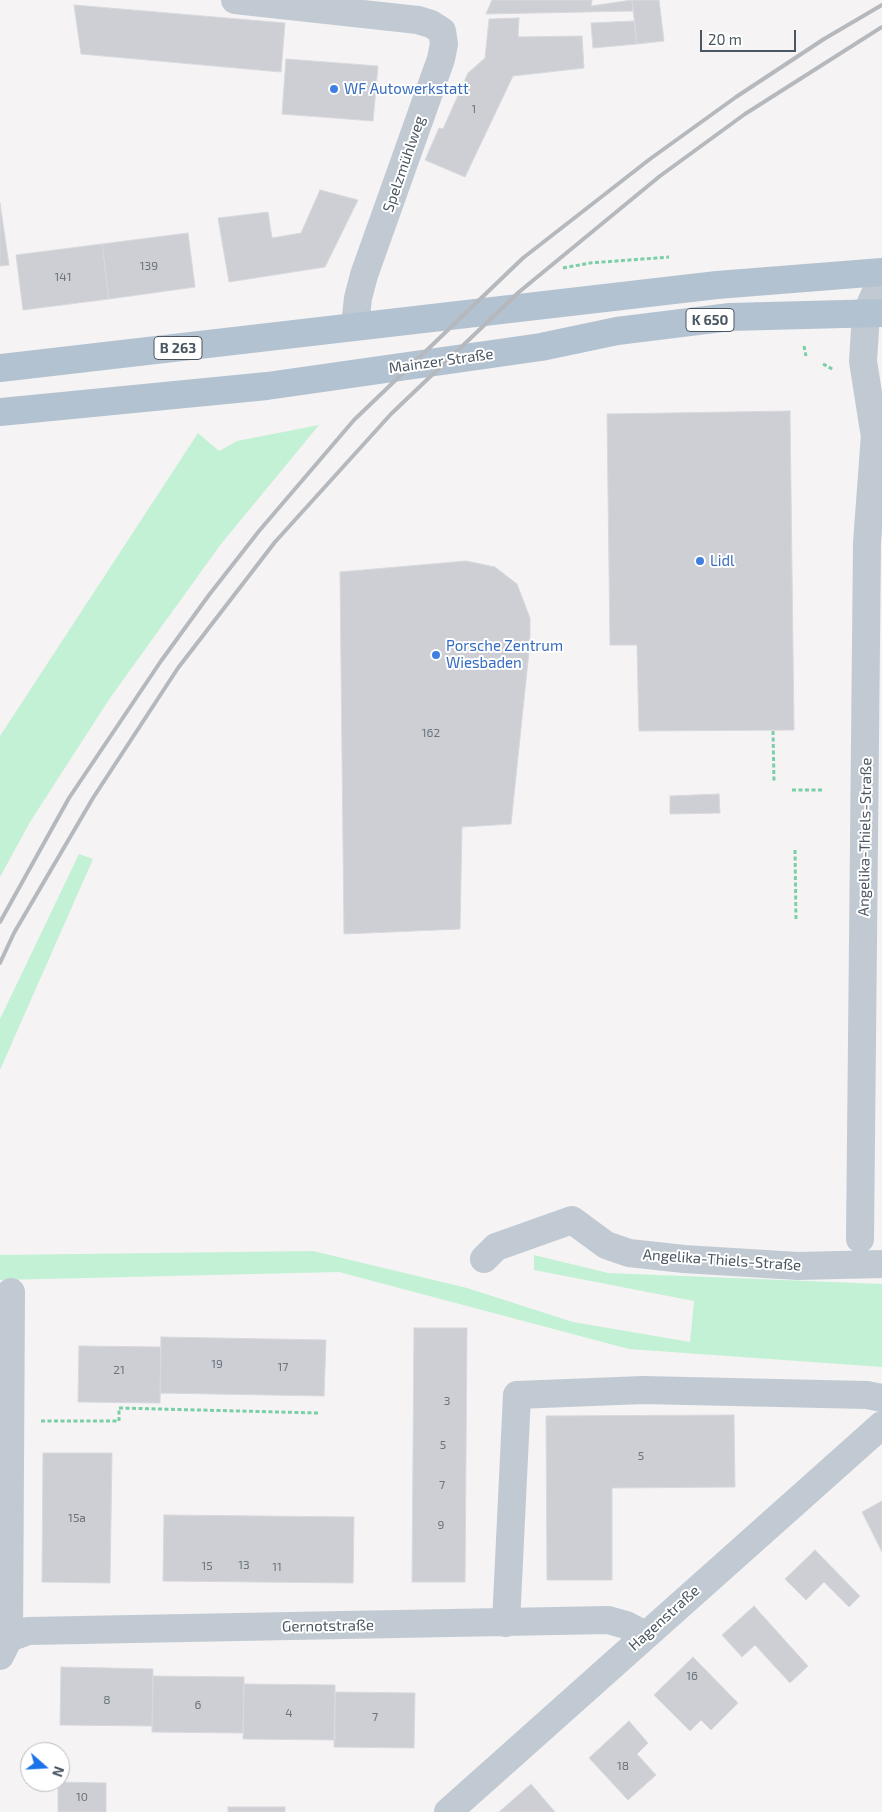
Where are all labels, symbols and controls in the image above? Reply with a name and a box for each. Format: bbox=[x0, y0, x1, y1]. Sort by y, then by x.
scale bar bbox=[702, 20, 798, 52]
text: 20 m bbox=[708, 30, 742, 48]
place label: WF Autowerkstatt bbox=[344, 80, 469, 98]
marker: WF Autowerkstatt bbox=[328, 83, 340, 95]
house number: 1 bbox=[472, 102, 476, 116]
street label: Spelzmühlweg bbox=[379, 113, 429, 215]
house number: 139 bbox=[140, 259, 158, 273]
house number: 141 bbox=[55, 270, 71, 284]
road number: K 650 bbox=[686, 308, 734, 332]
road number: B 263 bbox=[154, 336, 202, 359]
street label: Mainzer Straße bbox=[388, 345, 494, 377]
place label: Lidl bbox=[710, 552, 734, 570]
marker: Lidl bbox=[694, 555, 706, 567]
place label: Porsche Zentrum Wiesbaden bbox=[446, 637, 563, 672]
marker: Porsche Zentrum Wiesbaden bbox=[430, 649, 442, 661]
house number: 162 bbox=[422, 726, 440, 740]
street label: Angelika-Thiels-Straße bbox=[855, 758, 875, 916]
street label: Angelika-Thiels-Straße bbox=[642, 1245, 802, 1275]
house number: 19 bbox=[211, 1357, 223, 1371]
house number: 17 bbox=[278, 1360, 288, 1374]
house number: 21 bbox=[113, 1363, 125, 1377]
house number: 3 bbox=[444, 1394, 450, 1408]
house number: 5 bbox=[440, 1438, 446, 1452]
house number: 5 bbox=[638, 1449, 644, 1463]
house number: 7 bbox=[439, 1478, 445, 1492]
house number: 15a bbox=[68, 1511, 86, 1525]
house number: 9 bbox=[438, 1518, 444, 1532]
house number: 13 bbox=[238, 1558, 250, 1572]
house number: 15 bbox=[201, 1559, 213, 1573]
house number: 11 bbox=[272, 1560, 282, 1574]
street label: Hagenstraße bbox=[625, 1582, 703, 1654]
street label: Gernotstraße bbox=[282, 1616, 374, 1636]
house number: 16 bbox=[686, 1669, 698, 1683]
house number: 8 bbox=[103, 1693, 111, 1707]
house number: 6 bbox=[195, 1698, 201, 1712]
house number: 4 bbox=[285, 1706, 293, 1720]
house number: 7 bbox=[372, 1710, 378, 1724]
north arrow bbox=[20, 1742, 70, 1792]
house number: 18 bbox=[617, 1759, 629, 1773]
text: N bbox=[49, 1764, 68, 1779]
house number: 10 bbox=[76, 1790, 88, 1804]

